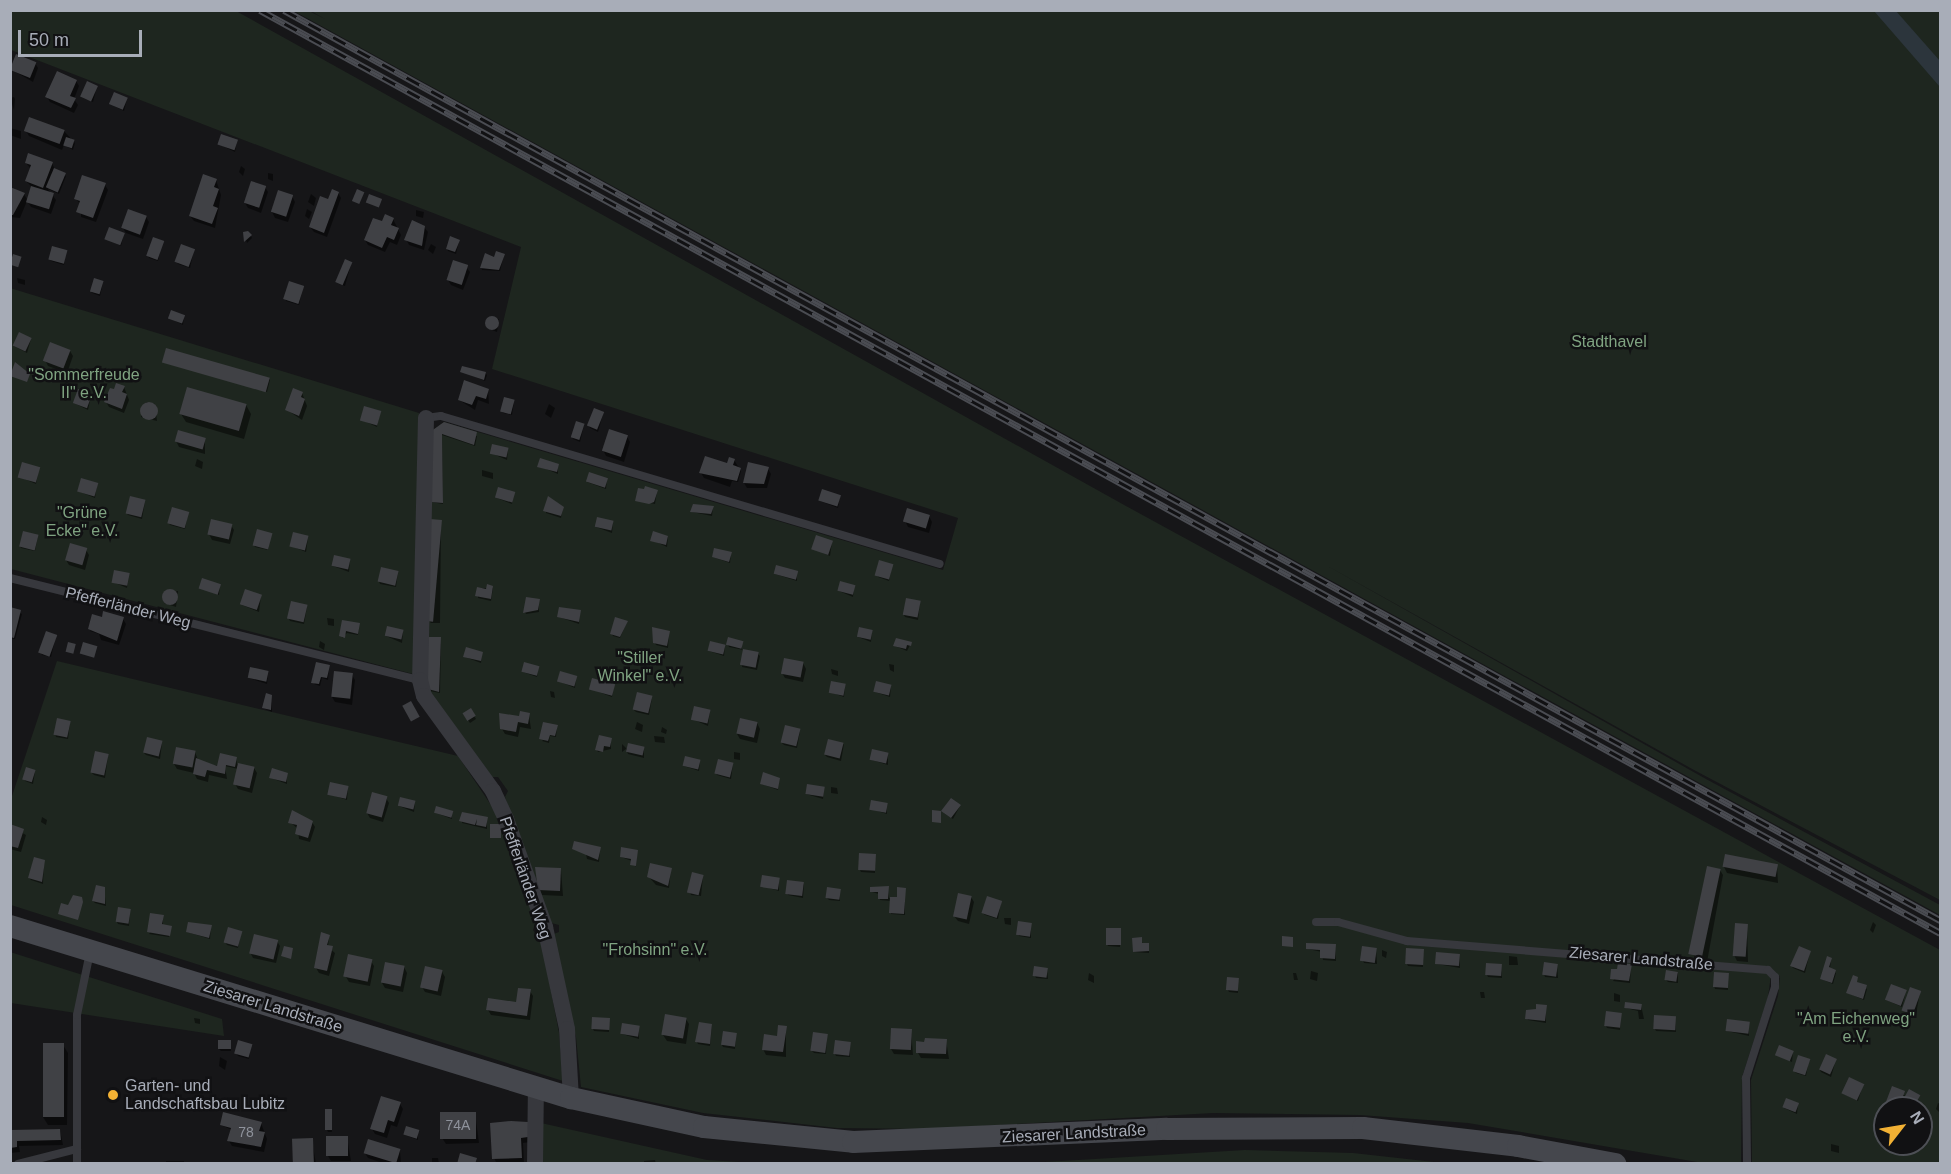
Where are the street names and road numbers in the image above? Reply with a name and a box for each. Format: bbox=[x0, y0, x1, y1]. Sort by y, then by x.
street label: Pfefferländer Weg bbox=[63, 583, 193, 633]
street label: Pfefferländer Weg bbox=[495, 814, 555, 942]
street label: Ziesarer Landstraße bbox=[1568, 943, 1714, 975]
street label: Ziesarer Landstraße bbox=[201, 977, 345, 1037]
street label: Ziesarer Landstraße bbox=[1002, 1121, 1146, 1147]

